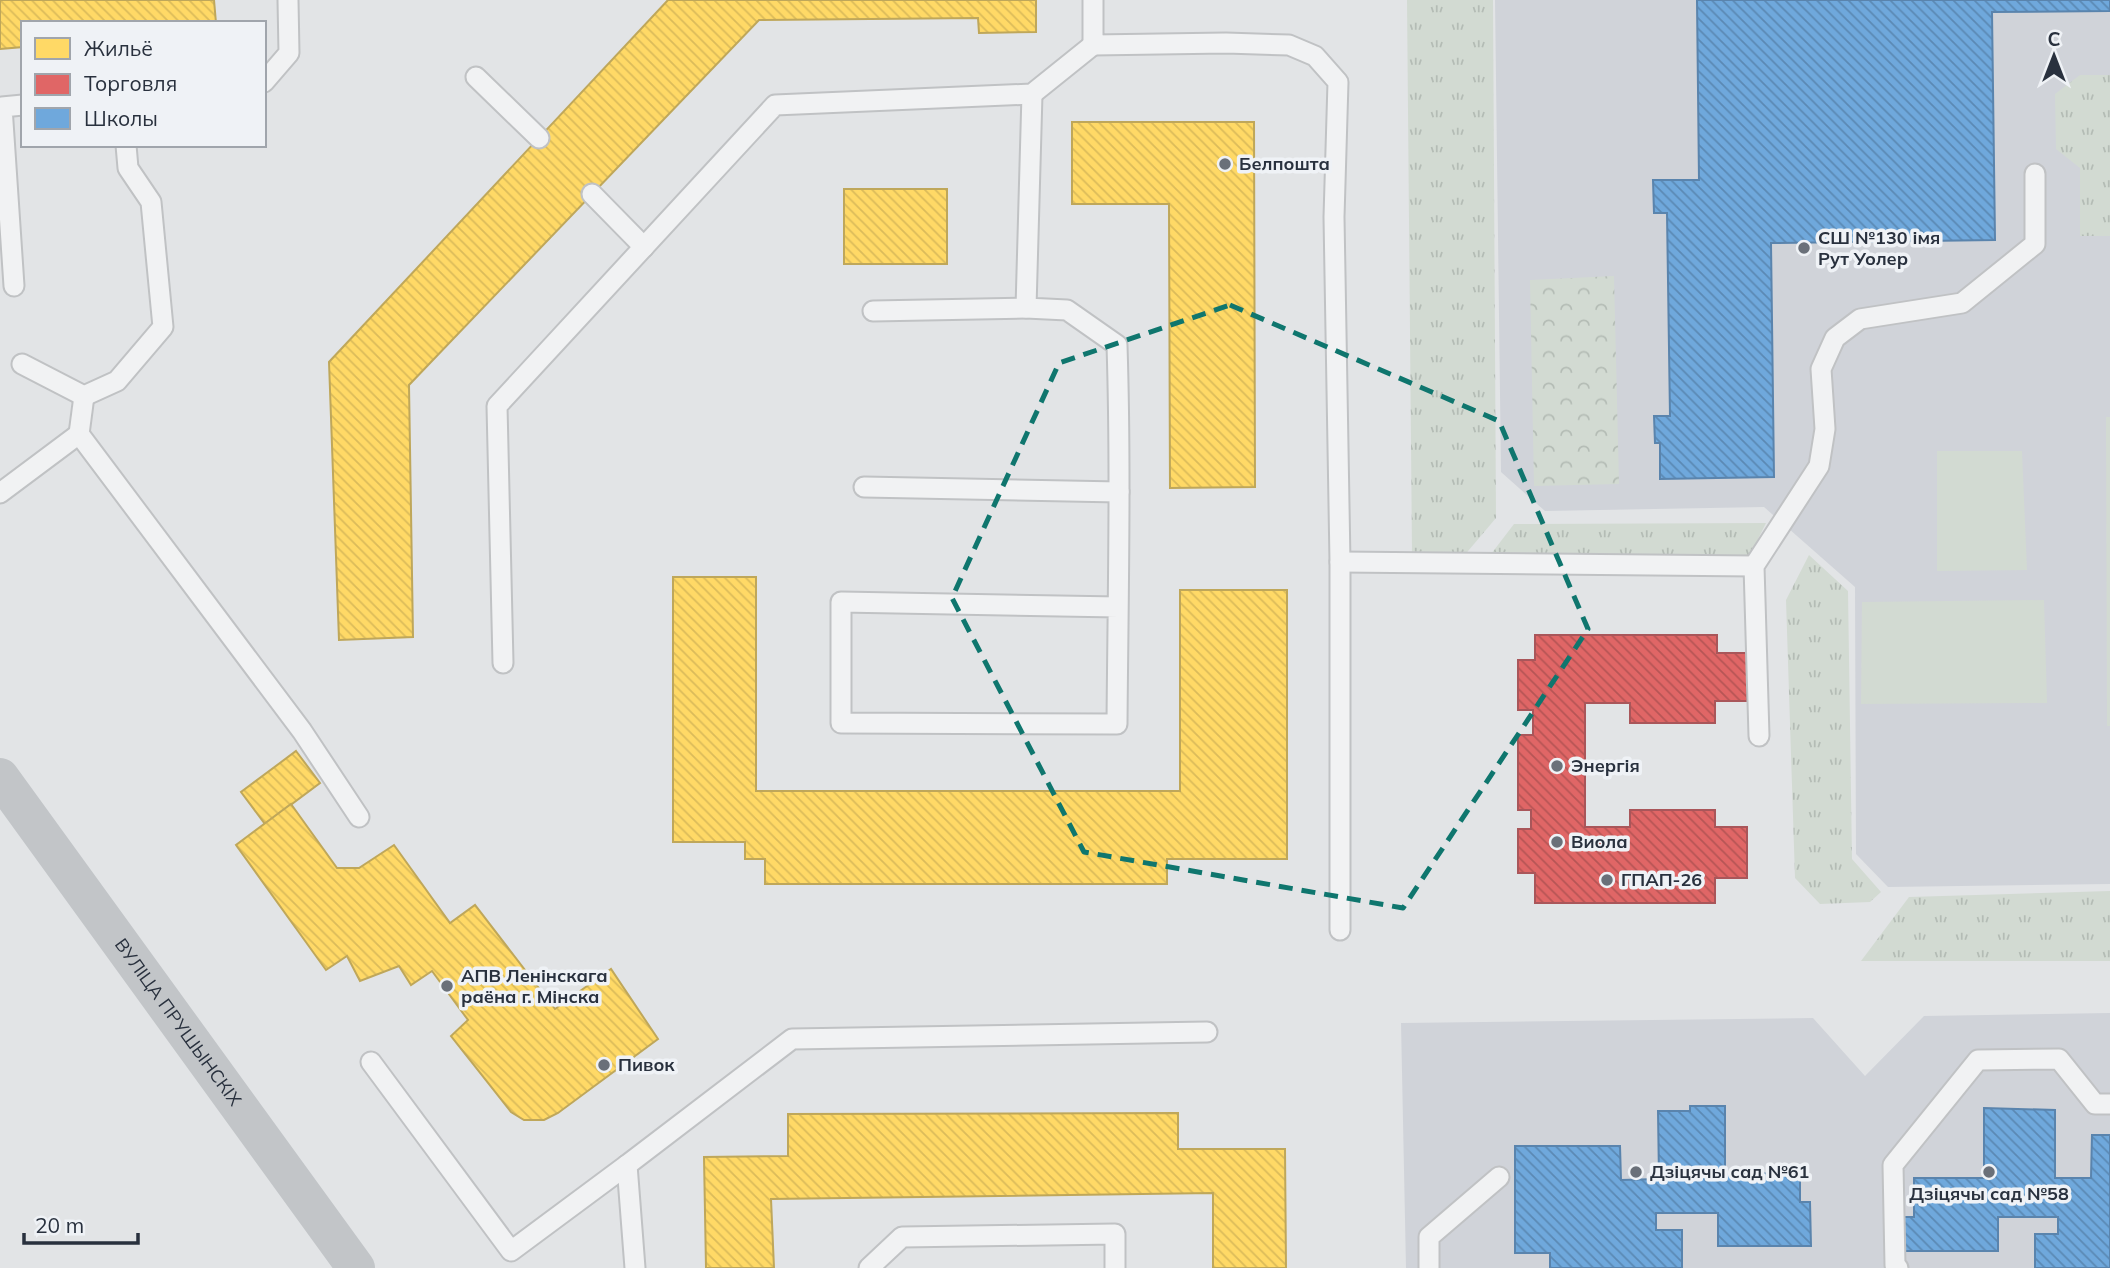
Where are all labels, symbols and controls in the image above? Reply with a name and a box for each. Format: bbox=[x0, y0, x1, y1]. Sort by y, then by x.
legend bbox=[21, 21, 266, 147]
north arrow bbox=[2019, 21, 2089, 91]
text: С bbox=[2047, 27, 2061, 51]
text: Жильё bbox=[84, 35, 153, 61]
text: Торговля bbox=[84, 70, 177, 96]
text: Школы bbox=[84, 105, 158, 131]
place label: Белпошта bbox=[1239, 152, 1330, 175]
marker: Белпошта bbox=[1217, 156, 1233, 172]
place label: СШ №130 імя Рут Уолер bbox=[1818, 226, 1940, 270]
marker: СШ №130 імя Рут Уолер bbox=[1796, 240, 1812, 256]
place label: Энергія bbox=[1571, 754, 1640, 777]
marker: Энергія bbox=[1549, 758, 1565, 774]
place label: Виола bbox=[1571, 830, 1628, 853]
marker: Виола bbox=[1549, 834, 1565, 850]
place label: ГПАП-26 bbox=[1621, 868, 1702, 891]
marker: ГПАП-26 bbox=[1599, 872, 1615, 888]
street label: ВУЛІЦА ПРУШЫНСКІХ bbox=[110, 934, 247, 1111]
place label: АПВ Ленінскага раёна г. Мінска bbox=[461, 964, 608, 1008]
marker: АПВ Ленінскага раёна г. Мінска bbox=[439, 978, 455, 994]
place label: Пивок bbox=[618, 1053, 675, 1076]
marker: Пивок bbox=[596, 1057, 612, 1073]
place label: Дзіцячы сад №61 bbox=[1650, 1160, 1809, 1183]
marker: Дзіцячы сад №61 bbox=[1628, 1164, 1644, 1180]
marker: Дзіцячы сад №58 bbox=[1981, 1164, 1997, 1180]
place label: Дзіцячы сад №58 bbox=[1909, 1182, 2069, 1205]
scale bar bbox=[24, 1202, 138, 1246]
text: 20 m bbox=[35, 1212, 84, 1238]

